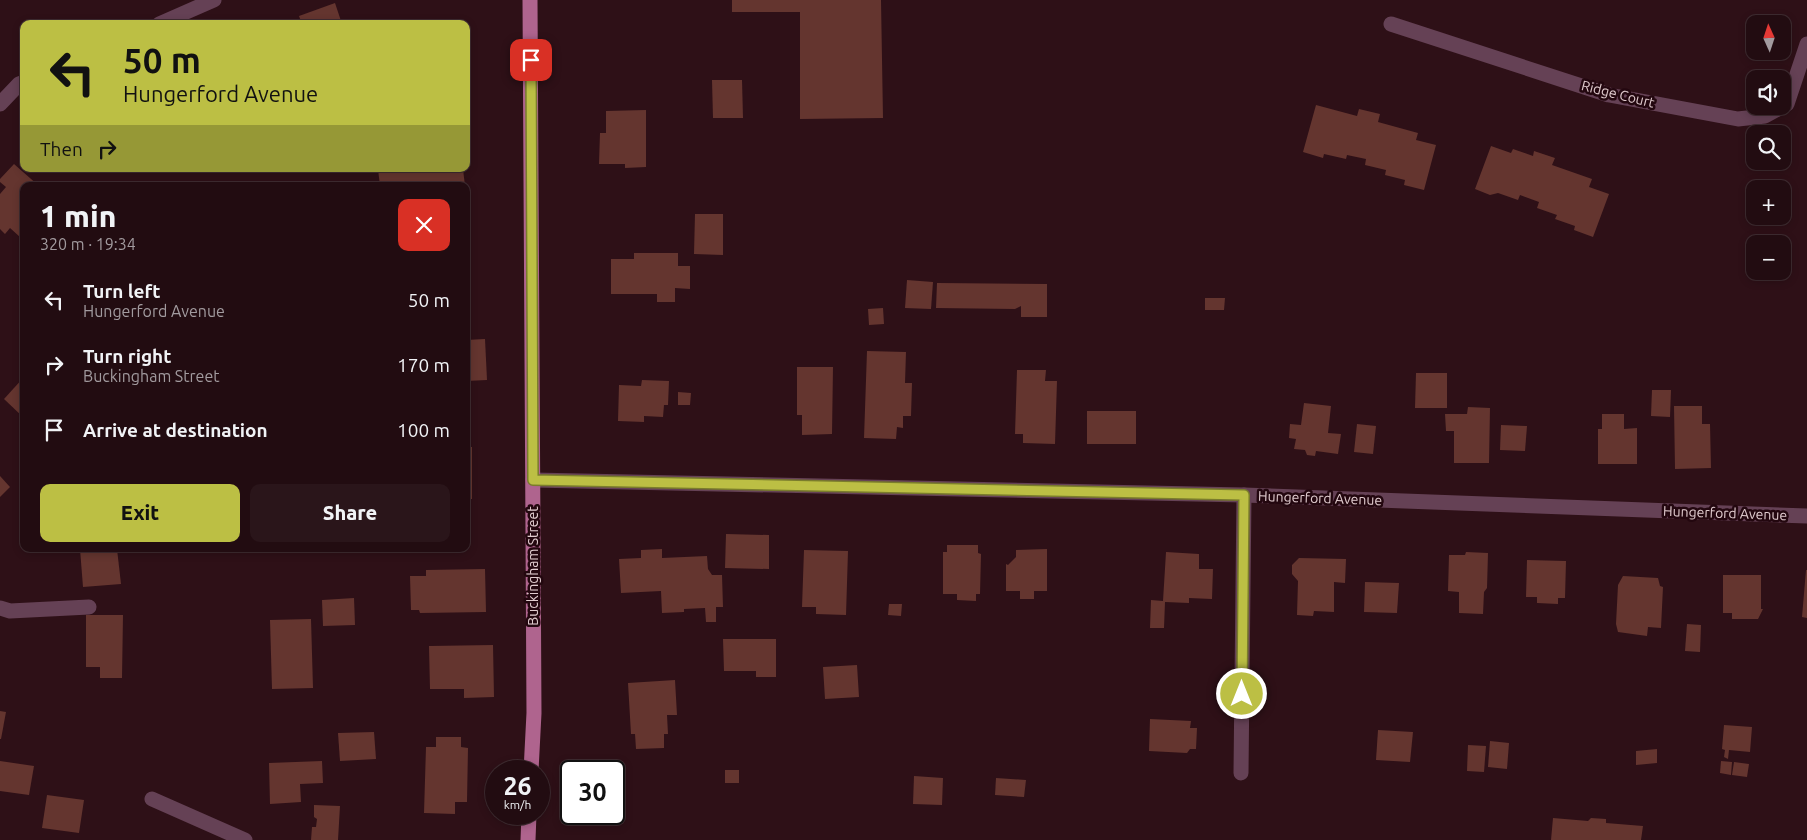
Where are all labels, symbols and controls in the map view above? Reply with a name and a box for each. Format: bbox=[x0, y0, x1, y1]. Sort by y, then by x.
north arrow bbox=[1746, 15, 1791, 60]
map controls bbox=[1746, 15, 1791, 280]
pin bbox=[510, 39, 552, 81]
icon: left bbox=[40, 40, 105, 105]
text: 50 m bbox=[123, 40, 201, 80]
icon: arrive bbox=[517, 46, 545, 74]
button: sound bbox=[1746, 70, 1791, 115]
street label: Ridge Court bbox=[1580, 77, 1657, 111]
text: Hungerford Avenue bbox=[123, 81, 318, 106]
button: search bbox=[1746, 125, 1791, 170]
icon: right bbox=[93, 135, 121, 163]
text: Then bbox=[40, 138, 83, 160]
button: + bbox=[1746, 180, 1791, 225]
text: 1 min bbox=[40, 199, 116, 233]
button: close bbox=[398, 199, 450, 251]
text: 320 m · 19:34 bbox=[40, 235, 136, 253]
button: − bbox=[1746, 235, 1791, 280]
text: Turn left bbox=[83, 280, 161, 302]
icon: left bbox=[40, 286, 68, 314]
text: 50 m bbox=[408, 289, 450, 311]
text: Hungerford Avenue bbox=[83, 302, 225, 320]
text: Turn right bbox=[83, 345, 171, 367]
icon: right bbox=[40, 351, 68, 379]
text: 170 m bbox=[397, 354, 450, 376]
text: Buckingham Street bbox=[83, 367, 220, 385]
icon: arrive bbox=[40, 416, 68, 444]
text: Arrive at destination bbox=[83, 419, 268, 441]
text: 100 m bbox=[397, 419, 450, 441]
button: Exit bbox=[40, 484, 240, 542]
button: Share bbox=[250, 484, 450, 542]
street label: Hungerford Avenue bbox=[1258, 488, 1382, 508]
street label: Hungerford Avenue bbox=[1663, 503, 1787, 523]
street label: Buckingham Street bbox=[525, 506, 541, 626]
position arrow bbox=[1215, 667, 1267, 719]
speed limit sign: 30 bbox=[560, 760, 625, 825]
text: 26 bbox=[503, 772, 532, 800]
text: km/h bbox=[504, 798, 531, 811]

